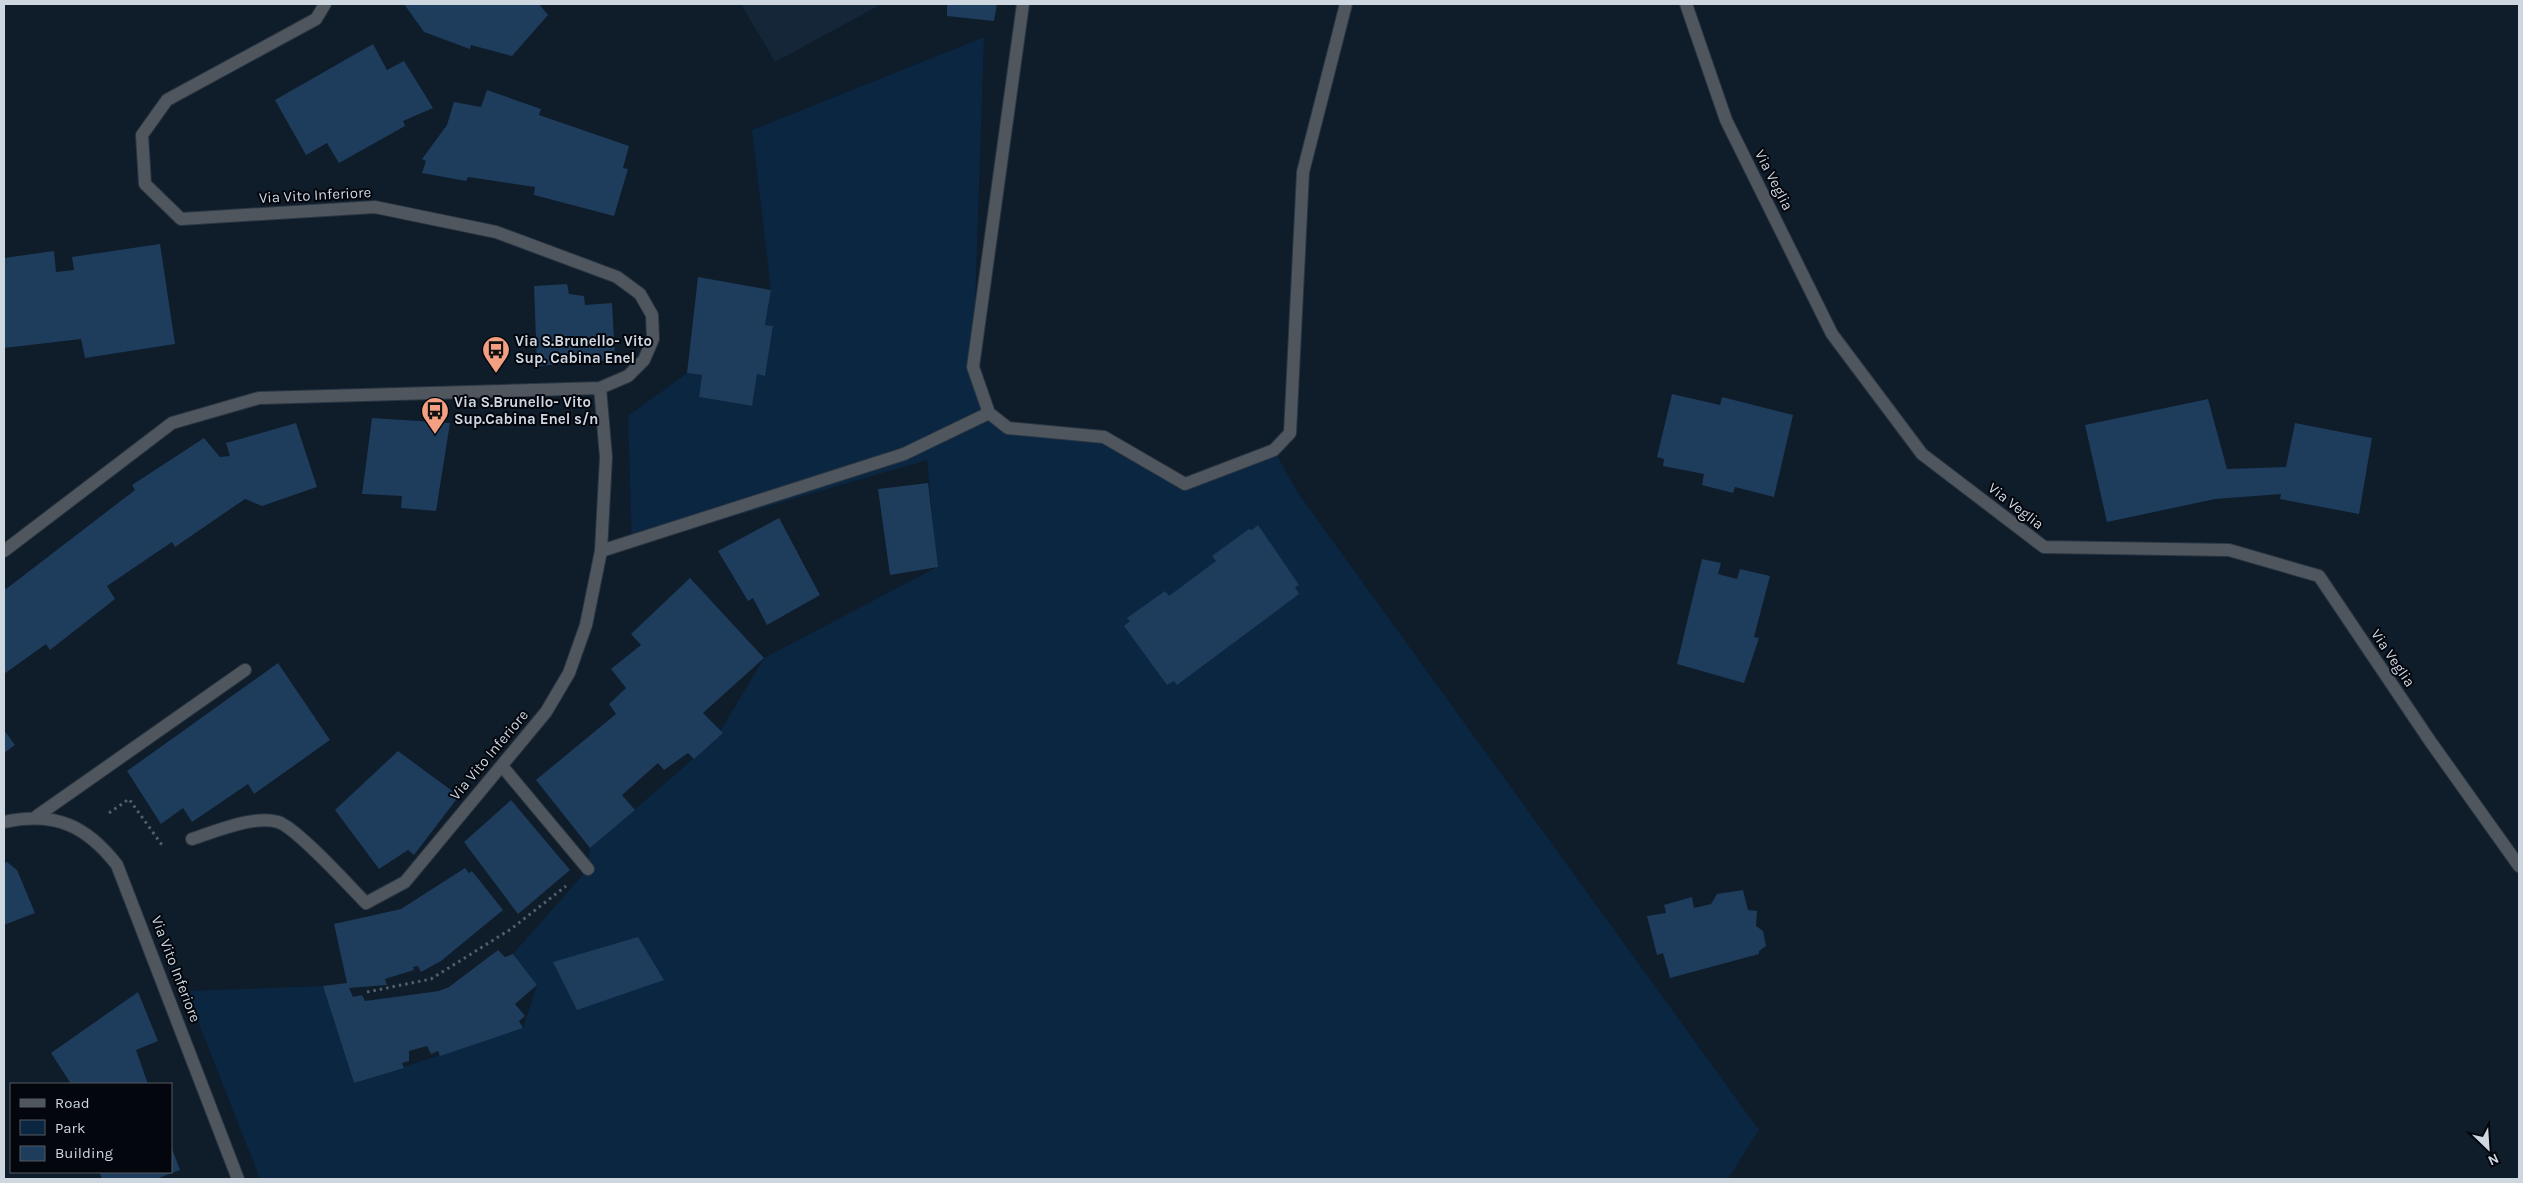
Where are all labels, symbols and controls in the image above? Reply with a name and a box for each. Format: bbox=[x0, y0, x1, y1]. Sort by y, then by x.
street label: Via Veglia bbox=[1751, 147, 1797, 213]
street label: Via Vito Inferiore bbox=[258, 183, 372, 207]
place label: Via S.Brunello- Vito Sup. Cabina Enel bbox=[515, 332, 652, 367]
bus stop icon: Via S.Brunello- Vito Sup. Cabina Enel bbox=[481, 335, 511, 374]
place label: Via S.Brunello- Vito Sup.Cabina Enel s/n bbox=[454, 393, 598, 428]
bus stop icon: Via S.Brunello- Vito Sup.Cabina Enel s/n bbox=[420, 396, 450, 435]
street label: Via Veglia bbox=[1985, 479, 2047, 533]
street label: Via Veglia bbox=[2367, 626, 2419, 690]
street label: Via Vito Inferiore bbox=[446, 706, 532, 804]
street label: Via Vito Inferiore bbox=[147, 913, 205, 1025]
legend bbox=[10, 1083, 172, 1173]
text: Road bbox=[55, 1094, 90, 1112]
text: Park bbox=[55, 1119, 85, 1137]
north arrow bbox=[2463, 1123, 2513, 1173]
text: Building bbox=[55, 1144, 113, 1162]
text: N bbox=[2485, 1150, 2501, 1169]

